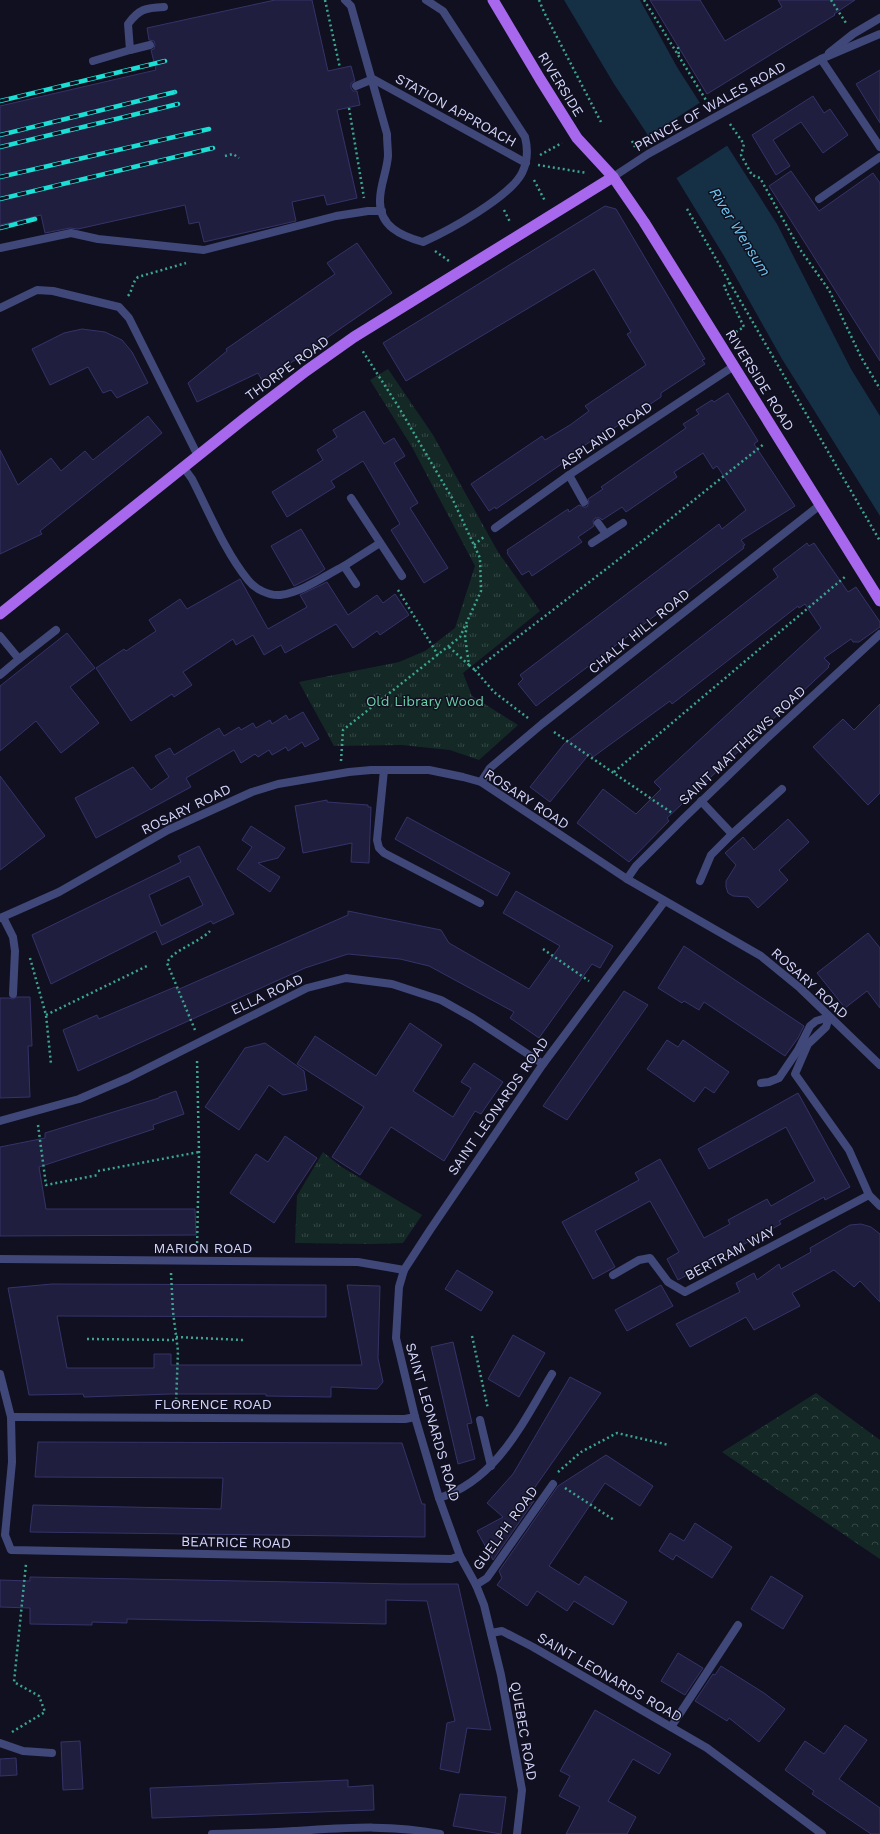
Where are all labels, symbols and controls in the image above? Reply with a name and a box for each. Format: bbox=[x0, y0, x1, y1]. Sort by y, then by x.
street label: RIVERSIDE bbox=[535, 49, 587, 119]
street label: PRINCE OF WALES ROAD bbox=[632, 58, 788, 154]
street label: STATION APPROACH bbox=[393, 70, 519, 150]
water label: River Wensum bbox=[705, 184, 775, 280]
street label: RIVERSIDE ROAD bbox=[722, 326, 798, 434]
street label: THORPE ROAD bbox=[242, 332, 332, 404]
street label: ASPLAND ROAD bbox=[557, 398, 655, 472]
street label: CHALK HILL ROAD bbox=[585, 585, 693, 677]
street label: SAINT MATTHEWS ROAD bbox=[675, 682, 809, 808]
park label: Old Library Wood bbox=[366, 693, 484, 709]
street label: ROSARY ROAD bbox=[482, 766, 572, 832]
street label: ROSARY ROAD bbox=[139, 780, 233, 838]
street label: ROSARY ROAD bbox=[768, 944, 852, 1022]
street label: ELLA ROAD bbox=[228, 970, 306, 1018]
street label: SAINT LEONARDS ROAD bbox=[444, 1034, 552, 1178]
street label: BERTRAM WAY bbox=[682, 1223, 778, 1283]
street label: MARION ROAD bbox=[154, 1240, 252, 1256]
street label: SAINT LEONARDS ROAD bbox=[403, 1341, 463, 1503]
street label: FLORENCE ROAD bbox=[154, 1396, 272, 1412]
street label: GUELPH ROAD bbox=[469, 1483, 541, 1573]
street label: BEATRICE ROAD bbox=[181, 1533, 291, 1551]
street label: SAINT LEONARDS ROAD bbox=[535, 1629, 685, 1725]
street label: QUEBEC ROAD bbox=[507, 1680, 541, 1782]

